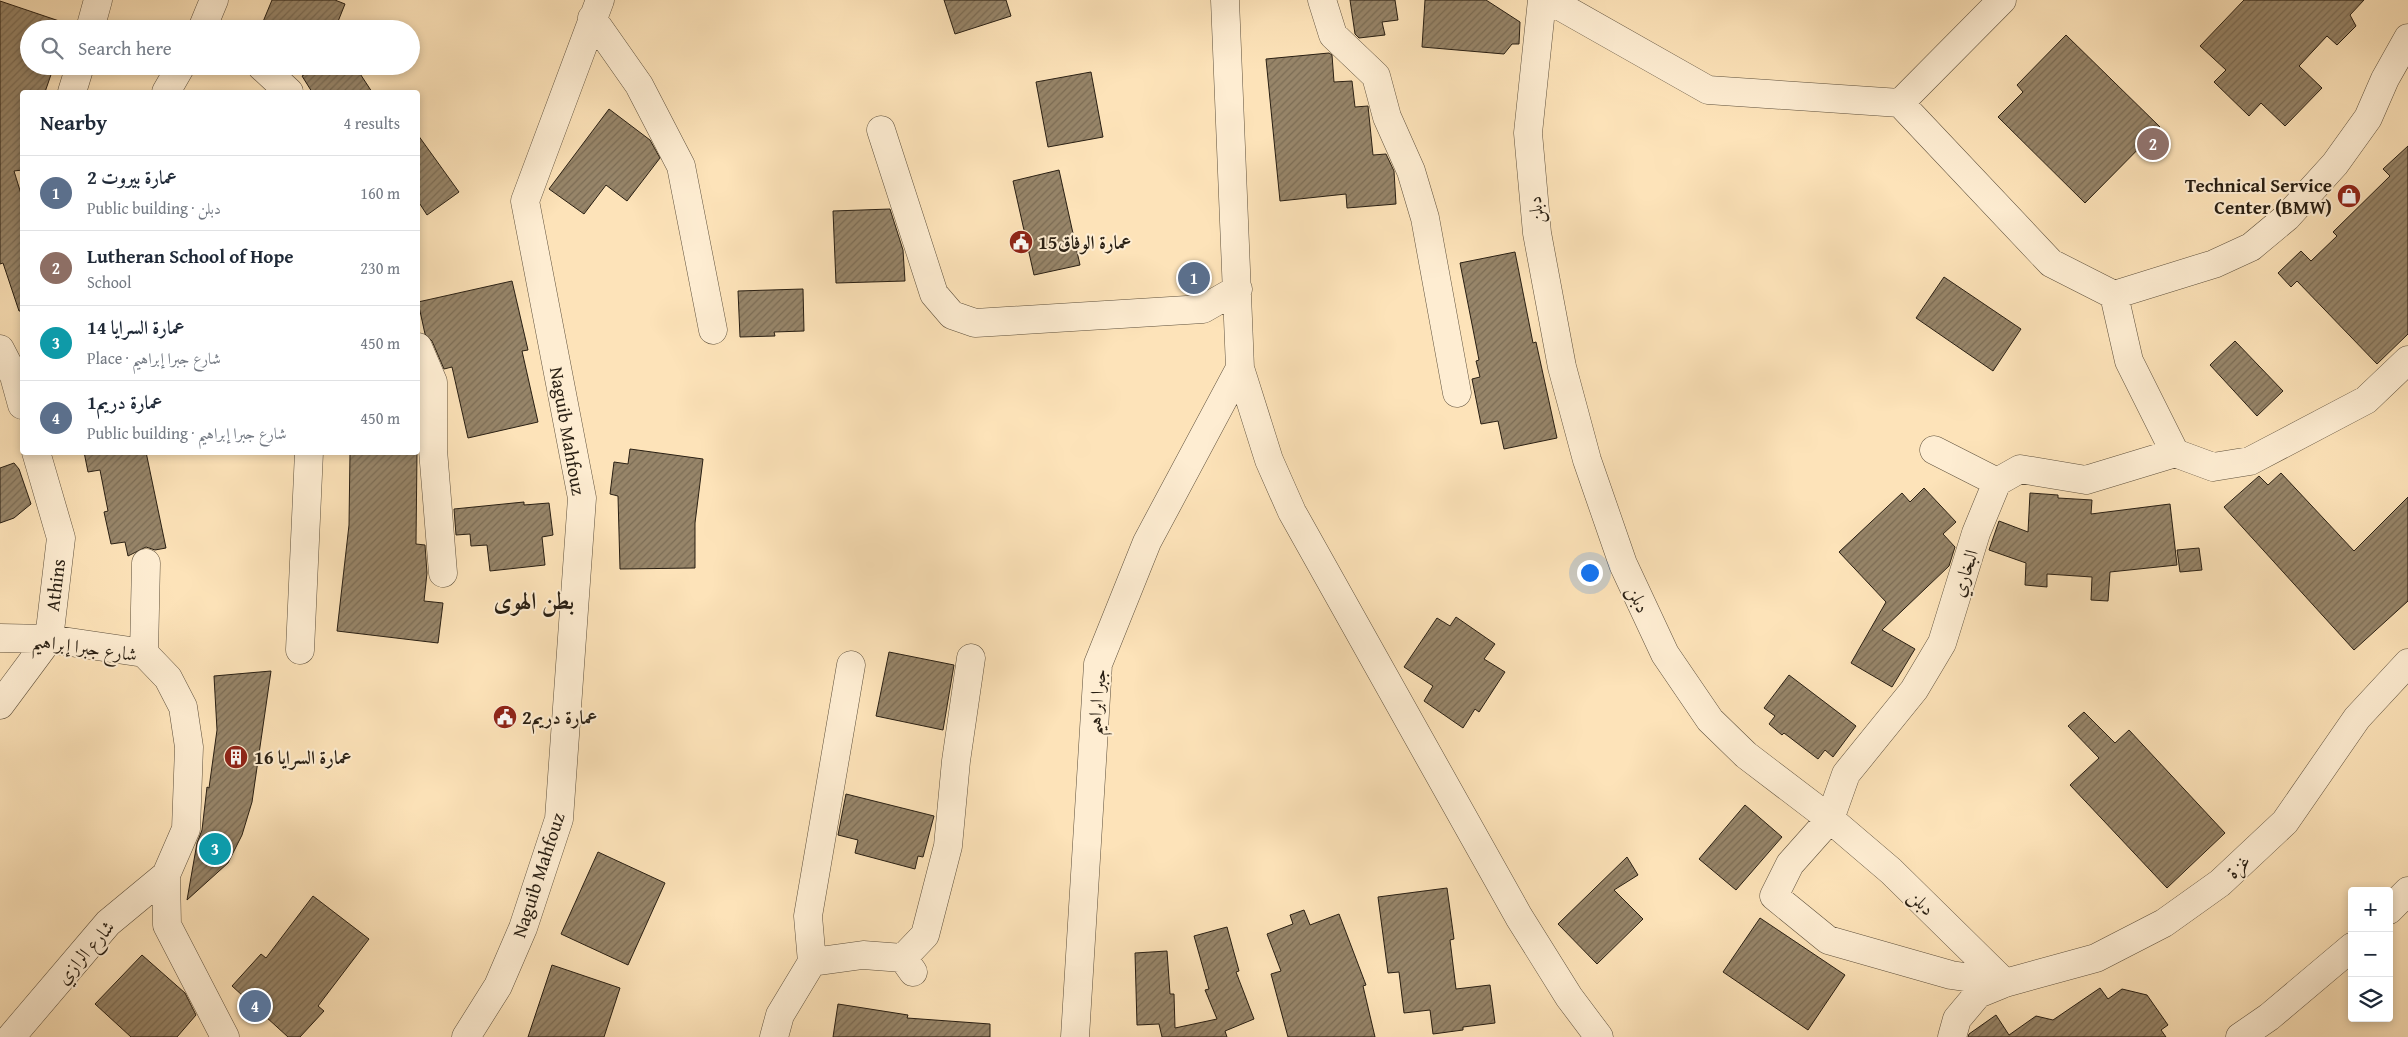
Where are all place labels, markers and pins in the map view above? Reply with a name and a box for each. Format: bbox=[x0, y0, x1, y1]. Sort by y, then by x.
pin: 2 bbox=[2137, 125, 2169, 163]
place label: Technical Service Center (BMW) bbox=[2185, 171, 2332, 221]
shop icon: Technical Service Center (BMW) bbox=[2336, 183, 2362, 209]
place label: عمارة الوفاق15 bbox=[1038, 228, 1131, 256]
public building icon: عمارة الوفاق15 bbox=[1008, 229, 1034, 255]
pin: 1 bbox=[1178, 259, 1210, 297]
place label: عمارة دريم2 bbox=[522, 703, 597, 734]
public building icon: عمارة دريم2 bbox=[492, 704, 518, 730]
place label: عمارة السرايا 16 bbox=[254, 743, 352, 771]
building icon: عمارة السرايا 16 bbox=[223, 744, 249, 770]
pin: 3 bbox=[199, 830, 231, 868]
pin: 4 bbox=[239, 987, 271, 1025]

